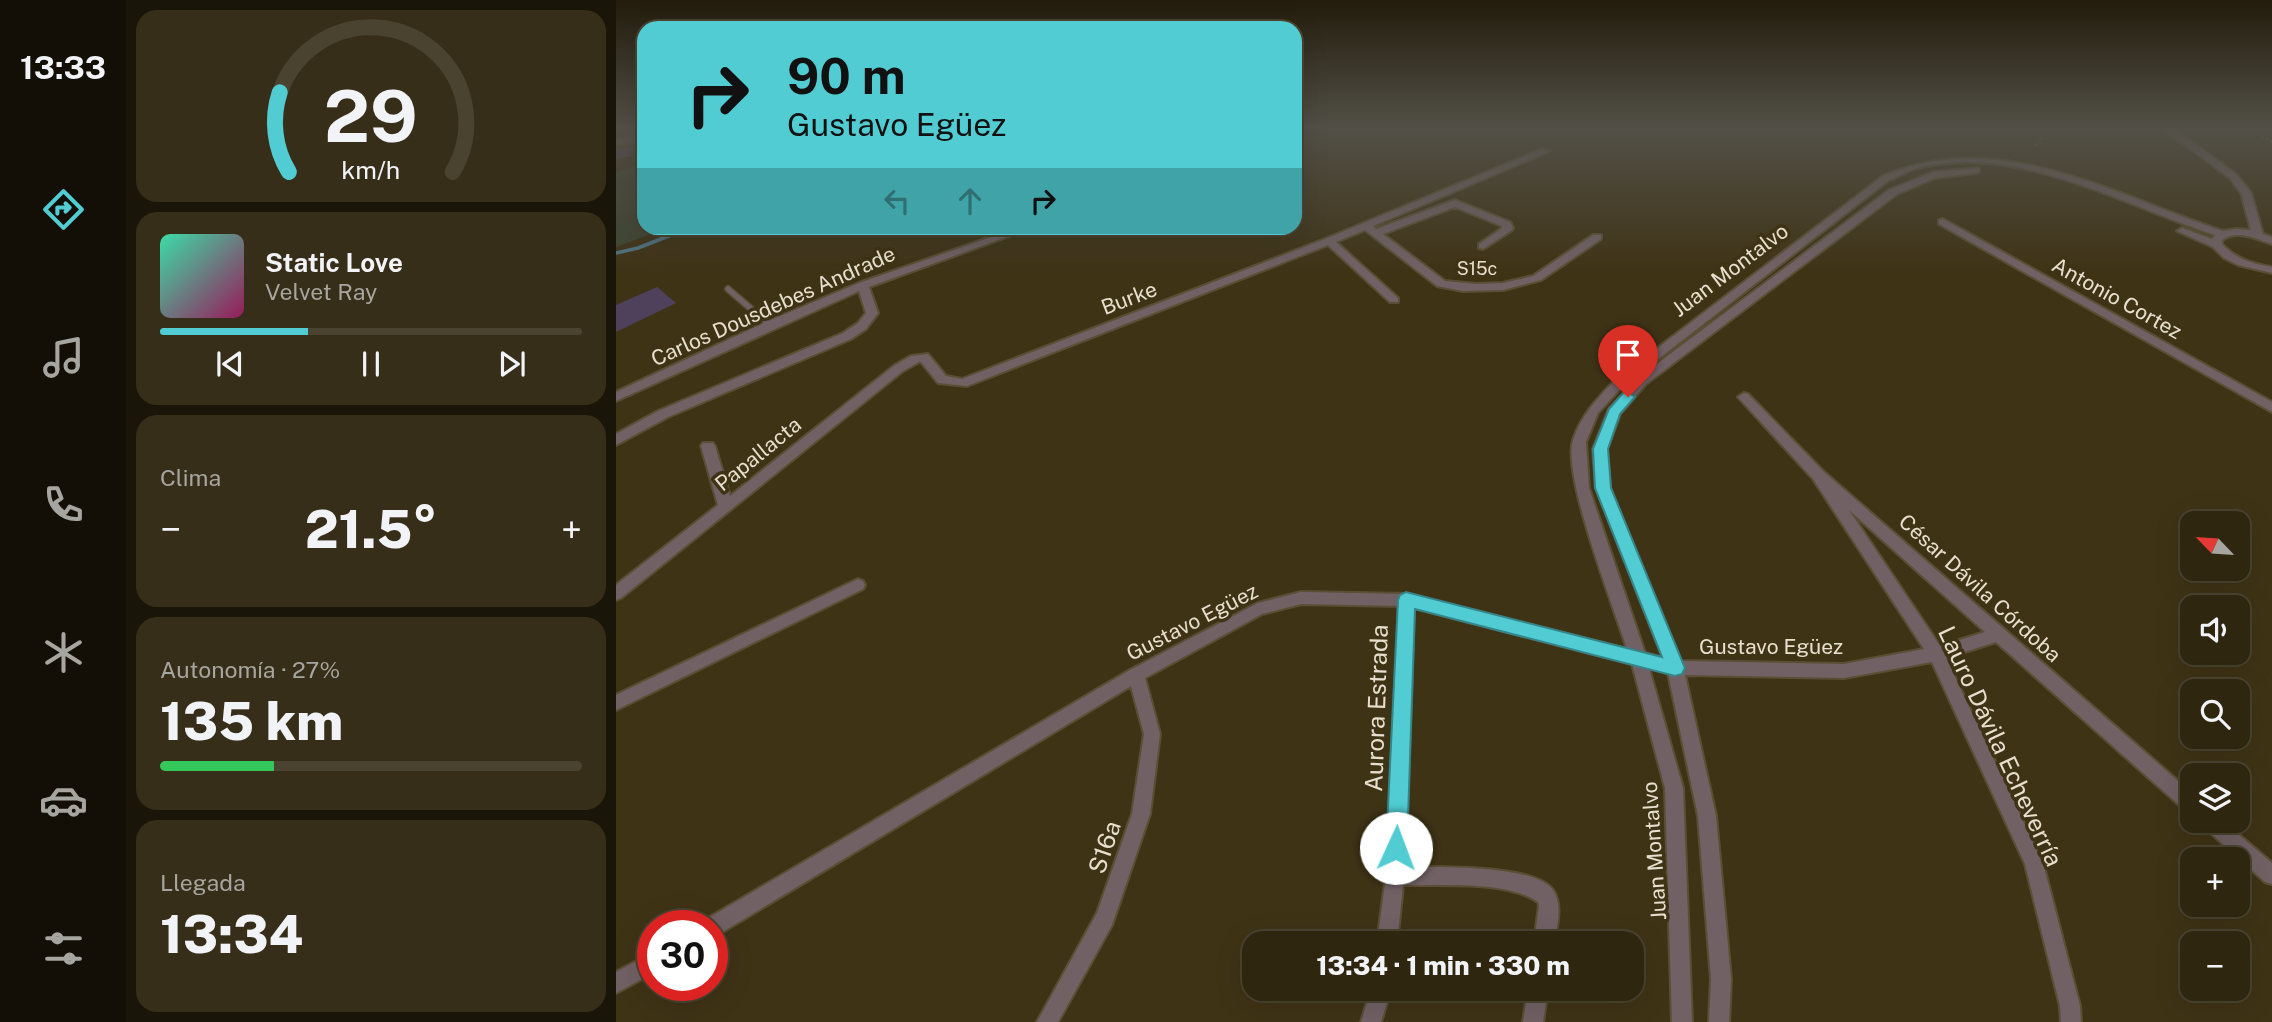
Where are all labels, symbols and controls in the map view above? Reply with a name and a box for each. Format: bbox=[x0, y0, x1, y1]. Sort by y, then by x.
text: 90 m bbox=[787, 47, 906, 105]
text: 13:33 bbox=[20, 49, 106, 86]
icon: right bbox=[672, 49, 763, 140]
text: 29 bbox=[324, 74, 418, 159]
text: Gustavo Egüez bbox=[787, 106, 1006, 143]
text: km/h bbox=[342, 155, 400, 185]
icon: left bbox=[878, 182, 916, 220]
icon: ahead bbox=[951, 182, 989, 220]
icon: right bbox=[1024, 182, 1062, 220]
icon: directions bbox=[39, 185, 88, 234]
street label: Juan Montalvo bbox=[1667, 218, 1793, 322]
street label: Carlos Dousdebes Andrade bbox=[647, 241, 899, 371]
text: Static Love bbox=[265, 247, 403, 278]
street label: Antonio Cortez bbox=[2048, 252, 2186, 344]
street label: S15c bbox=[1457, 258, 1497, 279]
street label: Burke bbox=[1098, 276, 1160, 320]
text: Velvet Ray bbox=[265, 278, 377, 305]
pin bbox=[1598, 325, 1658, 397]
icon: music bbox=[39, 333, 88, 382]
icon: arrive bbox=[1609, 336, 1647, 374]
icon: previous bbox=[211, 345, 249, 383]
icon: pause bbox=[352, 345, 390, 383]
icon: next bbox=[493, 345, 531, 383]
street label: Papallacta bbox=[710, 412, 806, 496]
text: Clima bbox=[160, 464, 221, 491]
icon: phone bbox=[39, 480, 88, 529]
text: 21.5° bbox=[305, 499, 437, 560]
text: − bbox=[160, 507, 181, 552]
text: + bbox=[561, 507, 582, 552]
street label: César Dávila Córdoba bbox=[1894, 509, 2066, 667]
north arrow bbox=[2180, 511, 2250, 581]
map controls bbox=[2180, 511, 2250, 1001]
street label: Gustavo Egüez bbox=[1122, 578, 1262, 666]
button: sound bbox=[2180, 595, 2250, 665]
street label: Lauro Dávila Echeverría bbox=[1933, 622, 2069, 870]
street label: Aurora Estrada bbox=[1359, 624, 1393, 792]
icon: climate bbox=[39, 628, 88, 677]
street label: Gustavo Egüez bbox=[1699, 634, 1843, 659]
text: Autonomía · 27% bbox=[160, 656, 340, 683]
button: search bbox=[2180, 679, 2250, 749]
text: 135 km bbox=[160, 691, 343, 752]
button: layers bbox=[2180, 763, 2250, 833]
icon: car bbox=[39, 776, 88, 825]
street label: Juan Montalvo bbox=[1637, 781, 1671, 921]
position arrow bbox=[1359, 811, 1433, 885]
street label: S16a bbox=[1082, 817, 1126, 877]
button: + bbox=[2180, 847, 2250, 917]
text: Llegada bbox=[160, 869, 246, 896]
text: 13:34 bbox=[160, 904, 303, 965]
speed limit sign: 30 bbox=[637, 910, 728, 1001]
icon: filters bbox=[39, 924, 88, 973]
button: − bbox=[2180, 931, 2250, 1001]
text: 13:34 · 1 min · 330 m bbox=[1316, 950, 1570, 981]

